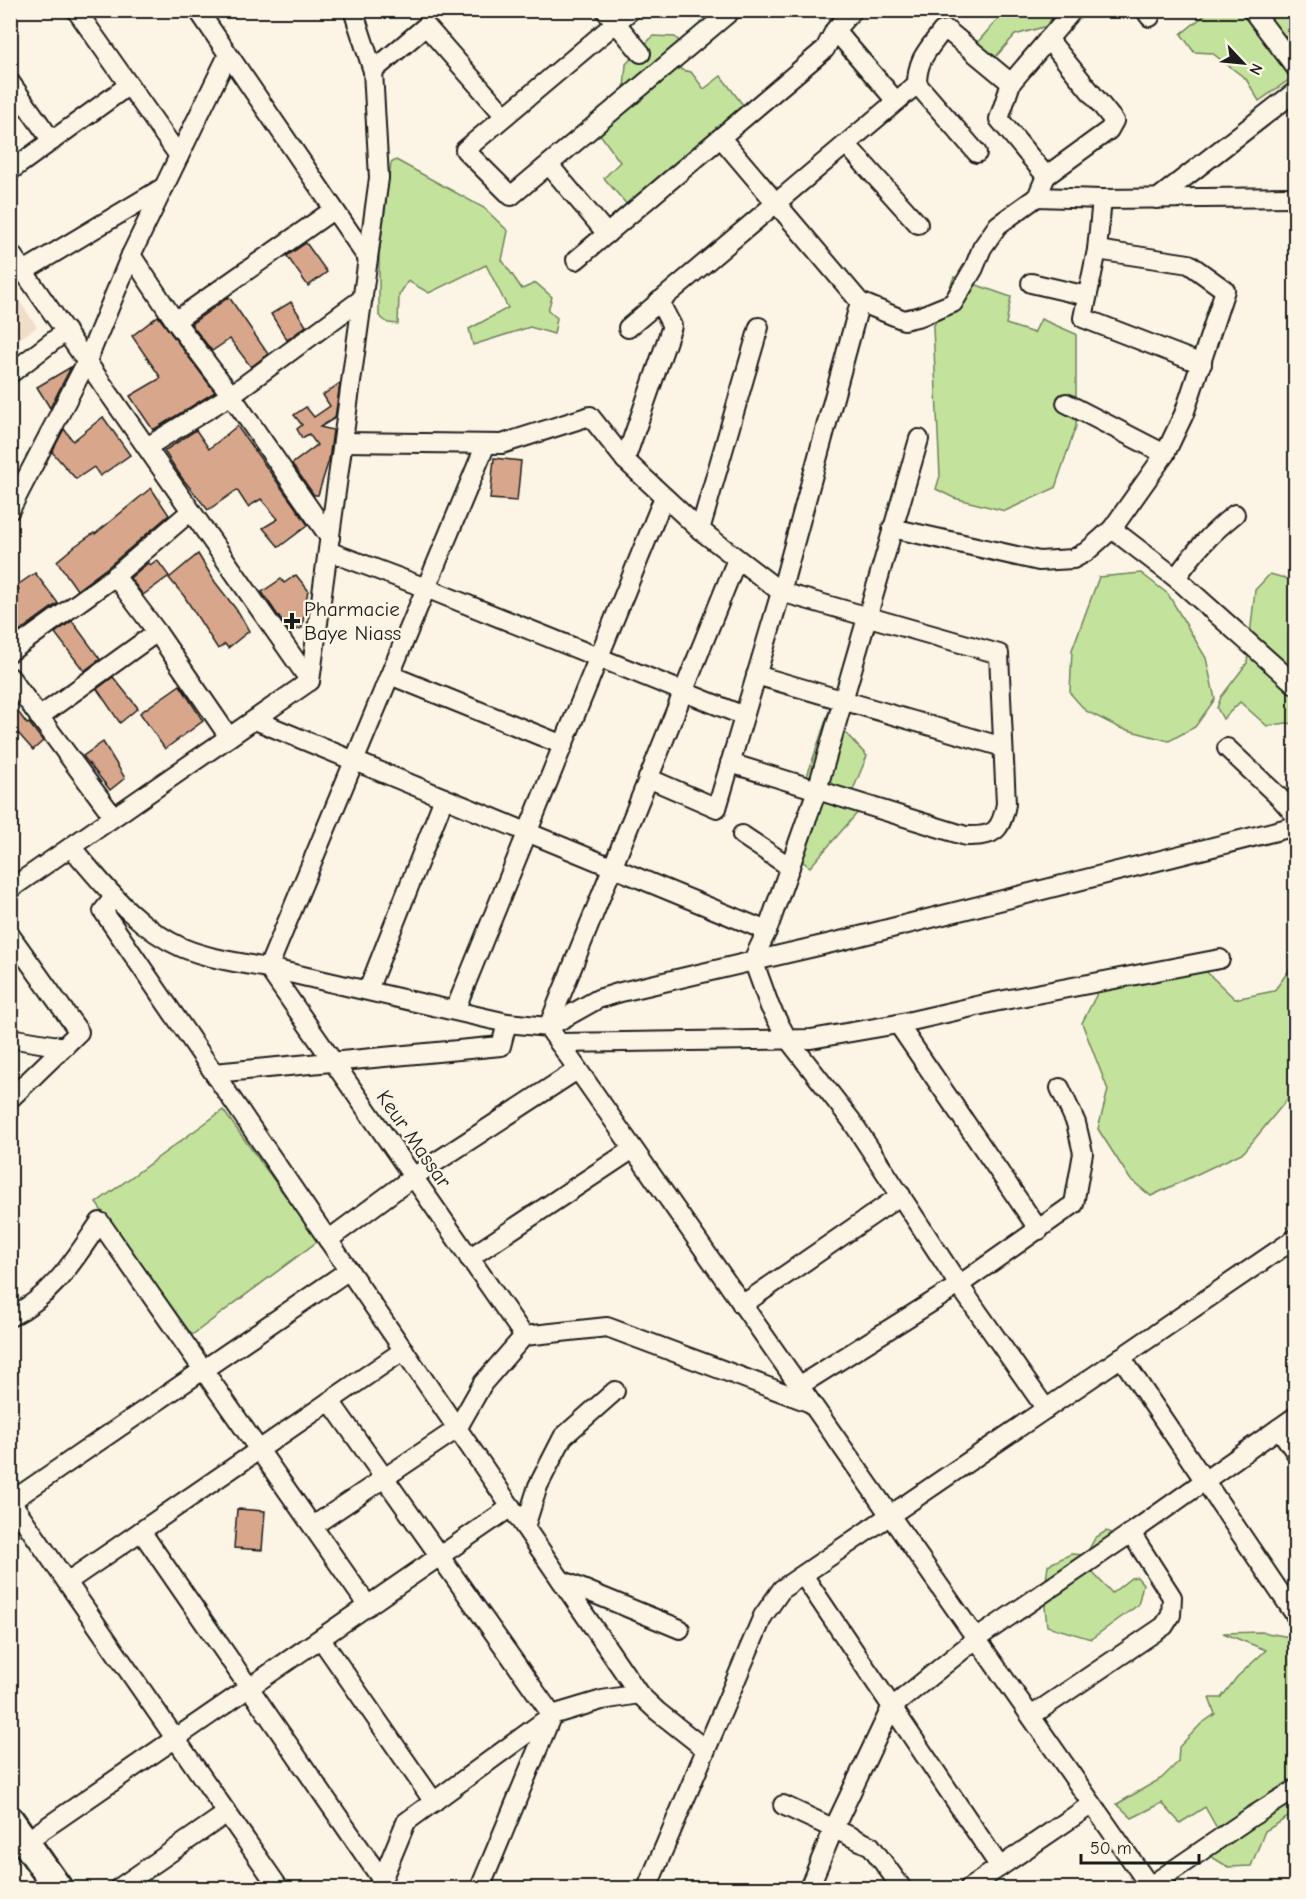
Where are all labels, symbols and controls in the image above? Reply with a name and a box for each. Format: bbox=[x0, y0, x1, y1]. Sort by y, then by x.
north arrow bbox=[1213, 33, 1273, 93]
text: N bbox=[1245, 61, 1266, 78]
place label: Pharmacie Baye Niass bbox=[304, 597, 401, 645]
marker: Pharmacie Baye Niass bbox=[285, 614, 299, 628]
street label: Keur Massar bbox=[372, 1086, 457, 1193]
scale bar bbox=[1081, 1827, 1200, 1865]
text: 50 m bbox=[1090, 1838, 1132, 1859]

